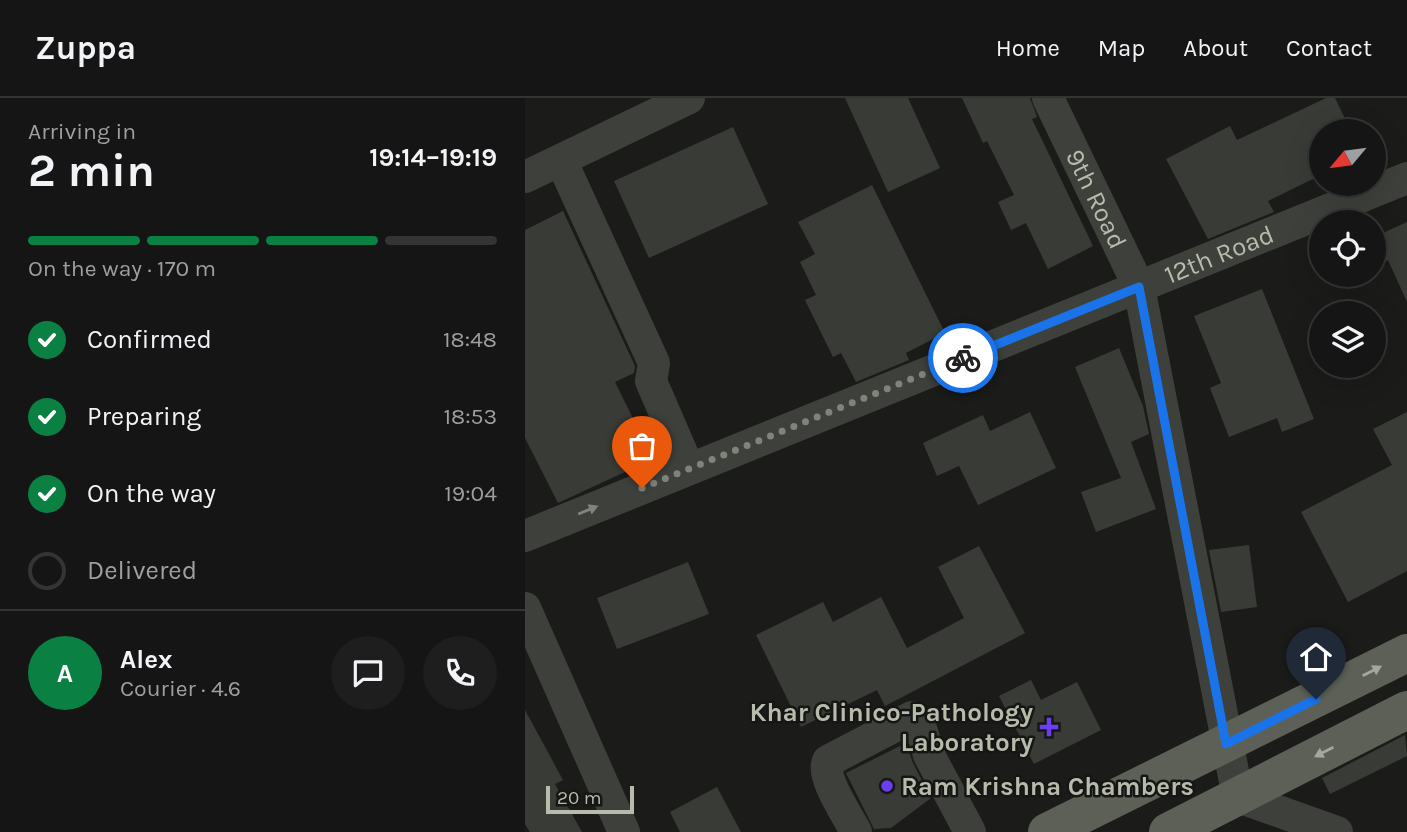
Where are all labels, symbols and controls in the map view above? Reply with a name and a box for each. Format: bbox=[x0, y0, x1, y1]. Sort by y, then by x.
text: Zuppa bbox=[35, 29, 136, 67]
text: Home bbox=[996, 34, 1060, 62]
text: Map bbox=[1098, 34, 1145, 62]
text: About bbox=[1183, 34, 1248, 62]
text: Contact bbox=[1286, 34, 1372, 62]
text: Arriving in bbox=[28, 118, 136, 145]
north arrow bbox=[1309, 119, 1386, 196]
map controls bbox=[1309, 119, 1386, 378]
text: 19:14–19:19 bbox=[369, 142, 497, 173]
text: 2 min bbox=[28, 144, 155, 198]
street label: 9th Road bbox=[1059, 144, 1134, 254]
button: locate bbox=[1309, 210, 1386, 287]
street label: 12th Road bbox=[1160, 218, 1278, 290]
text: On the way · 170 m bbox=[28, 255, 216, 282]
button: layers bbox=[1309, 301, 1386, 378]
icon: check bbox=[28, 321, 66, 359]
courier bbox=[928, 323, 998, 393]
text: Confirmed bbox=[87, 324, 212, 355]
text: 18:48 bbox=[443, 326, 497, 353]
icon: bike bbox=[944, 339, 982, 377]
icon: check bbox=[28, 398, 66, 436]
text: Preparing bbox=[87, 401, 201, 432]
text: 18:53 bbox=[443, 403, 497, 430]
pin bbox=[612, 416, 672, 488]
icon: bag bbox=[623, 427, 661, 465]
icon: check bbox=[28, 475, 66, 513]
text: On the way bbox=[87, 478, 216, 509]
text: 19:04 bbox=[444, 480, 497, 507]
one-way arrow bbox=[578, 505, 599, 516]
text: Delivered bbox=[87, 555, 197, 586]
pin bbox=[1286, 627, 1346, 699]
button: chat bbox=[331, 636, 405, 710]
button: phone bbox=[423, 636, 497, 710]
icon: home bbox=[1297, 638, 1335, 676]
text: Alex bbox=[120, 644, 172, 675]
text: A bbox=[57, 658, 73, 689]
one-way arrow bbox=[1362, 665, 1382, 676]
text: Courier · 4.6 bbox=[120, 675, 241, 702]
place label: Khar Clinico-Pathology Laboratory bbox=[749, 697, 1033, 758]
marker: Khar Clinico-Pathology Laboratory bbox=[1039, 717, 1059, 737]
one-way arrow bbox=[1314, 746, 1334, 758]
place label: Ram Krishna Chambers bbox=[901, 771, 1194, 802]
marker: Ram Krishna Chambers bbox=[879, 778, 895, 794]
scale bar bbox=[546, 783, 633, 815]
text: 20 m bbox=[557, 787, 602, 809]

